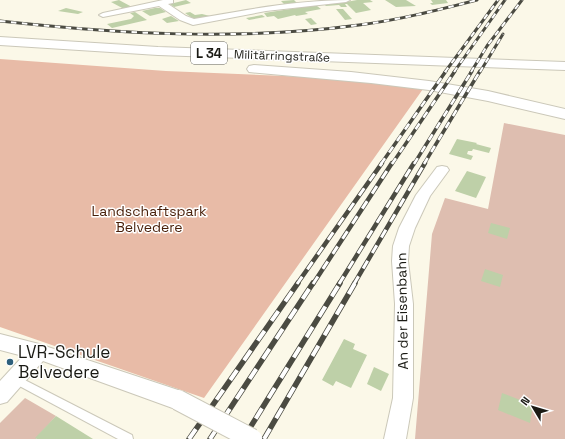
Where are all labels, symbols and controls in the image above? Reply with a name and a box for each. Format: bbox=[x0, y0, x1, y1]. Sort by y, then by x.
road number: L 34 bbox=[191, 42, 227, 64]
street label: Militärringstraße bbox=[234, 46, 330, 66]
park label: Landschaftspark Belvedere bbox=[92, 202, 207, 236]
street label: An der Eisenbahn bbox=[392, 252, 412, 370]
place label: LVR-Schule Belvedere bbox=[18, 341, 110, 383]
marker: LVR-Schule Belvedere bbox=[5, 357, 15, 367]
north arrow bbox=[513, 387, 553, 427]
text: N bbox=[517, 394, 533, 408]

